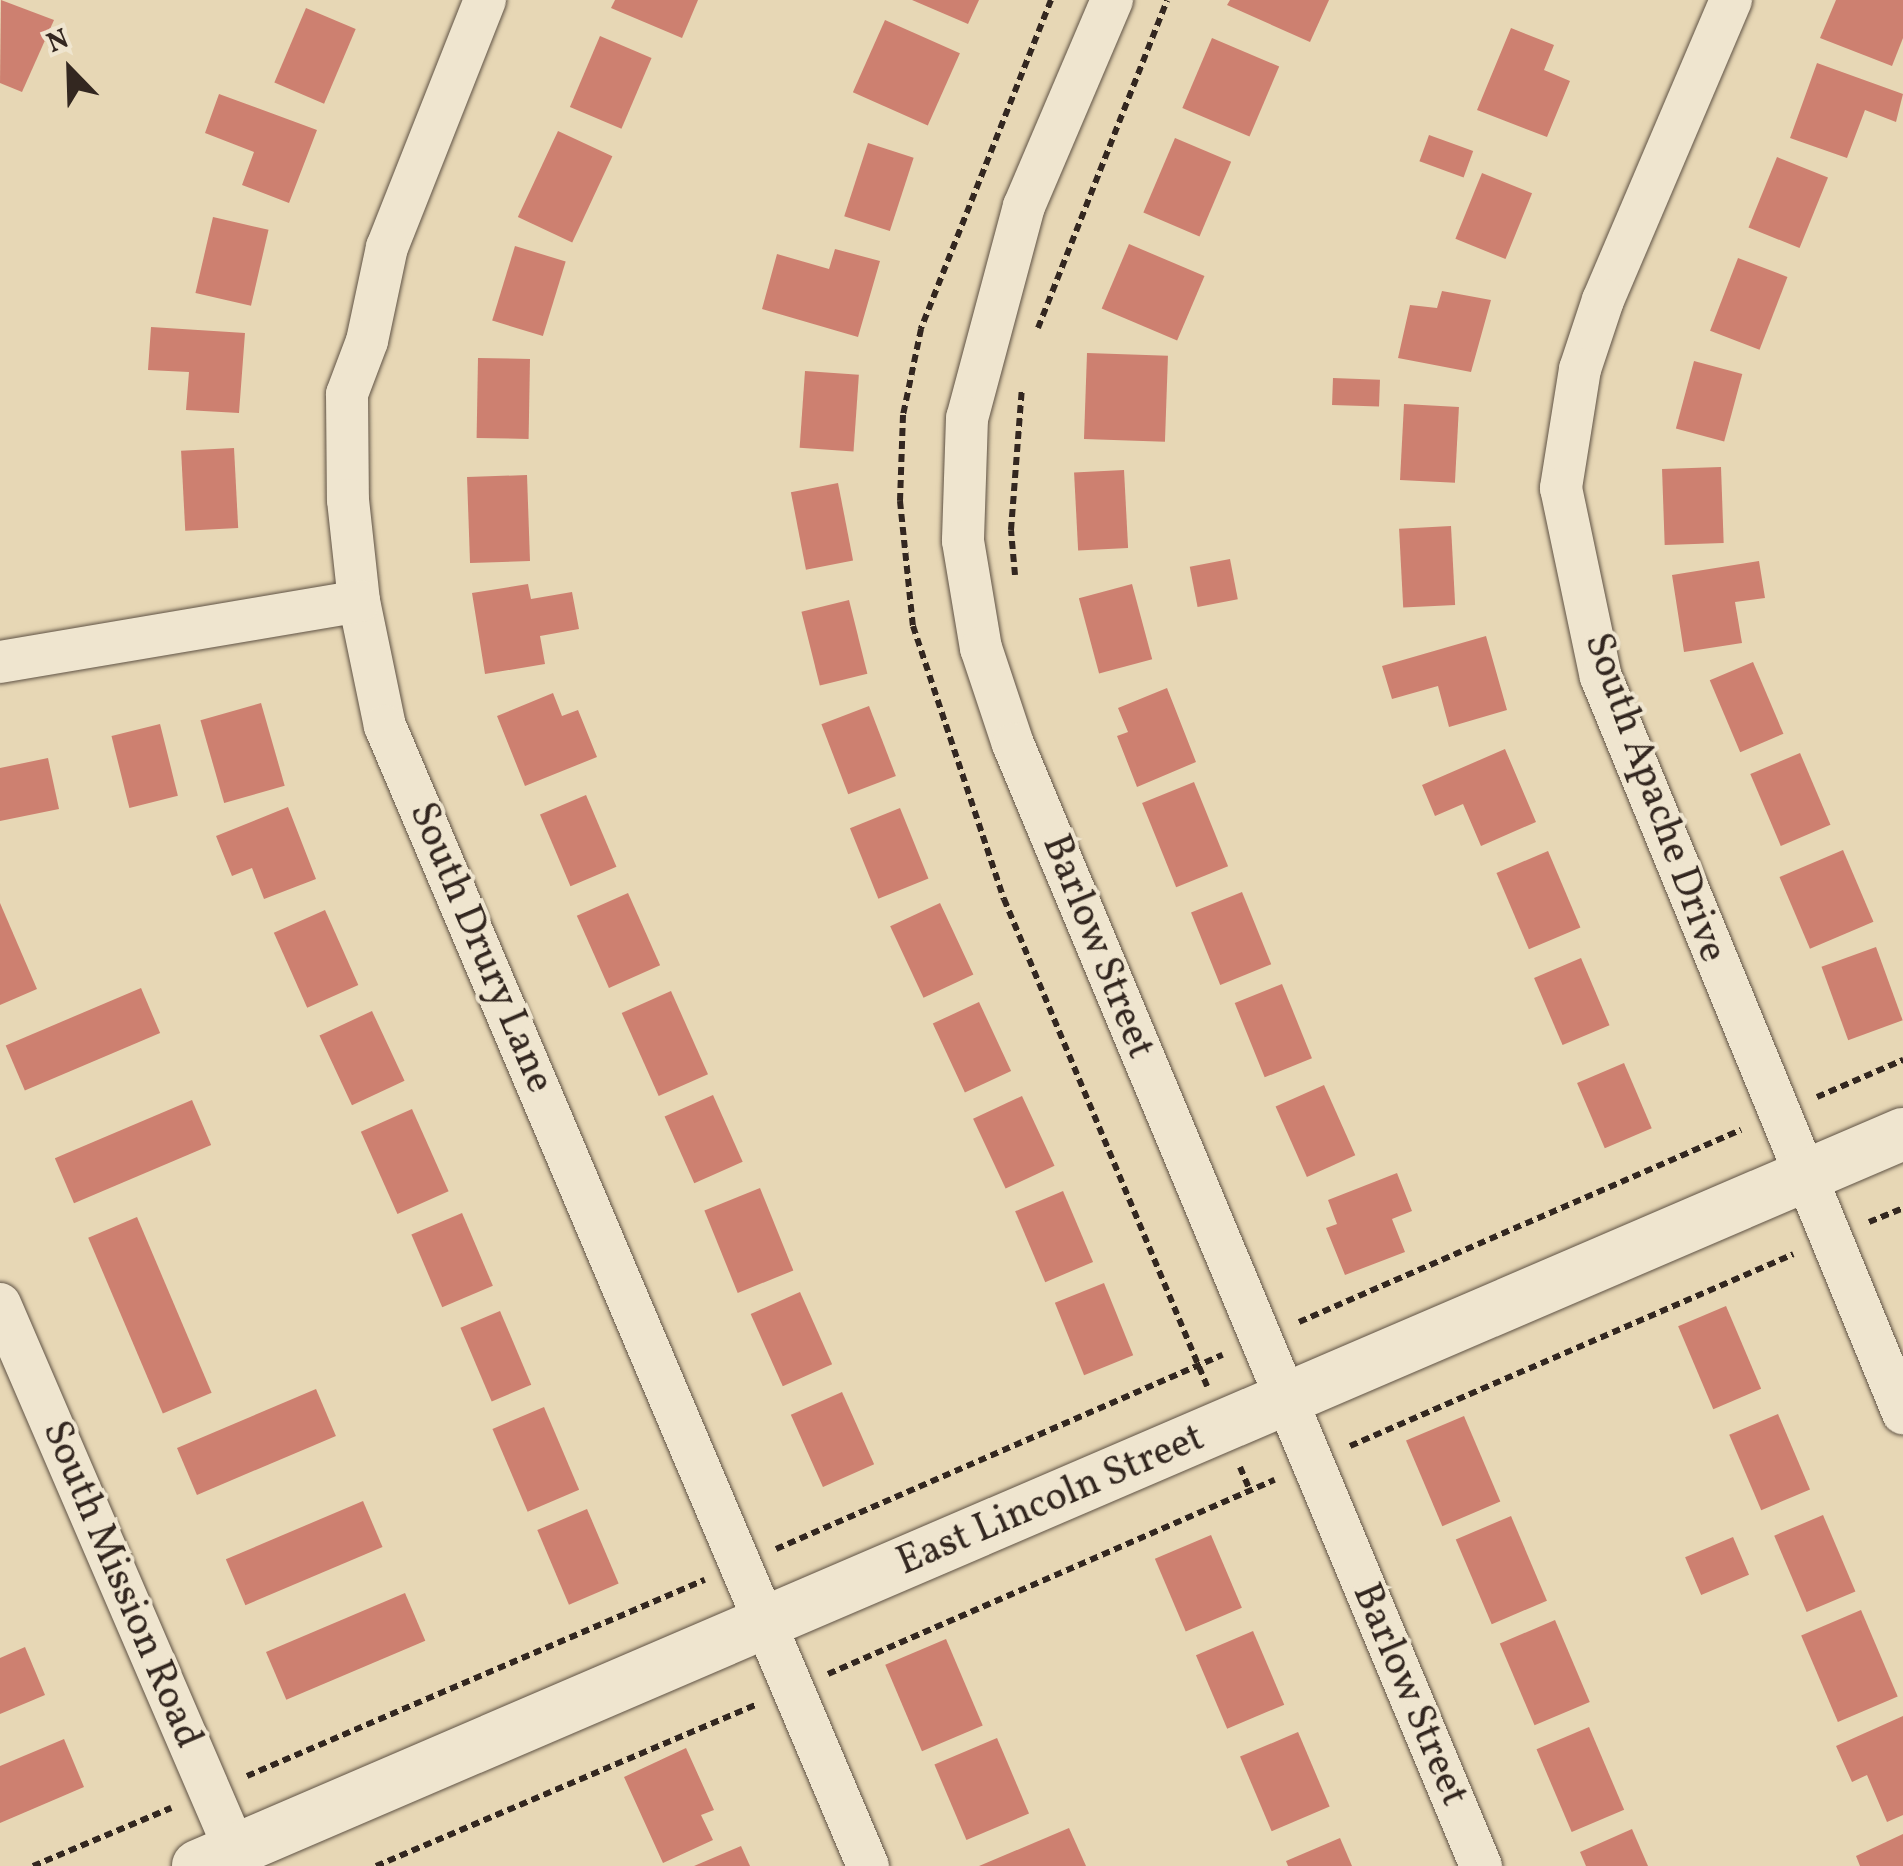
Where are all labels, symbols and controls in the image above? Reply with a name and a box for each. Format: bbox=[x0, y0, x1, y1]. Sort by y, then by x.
north arrow bbox=[20, 20, 120, 120]
text: N bbox=[41, 20, 75, 64]
street label: South Apache Drive bbox=[1572, 627, 1736, 969]
street label: South Drury Lane bbox=[397, 795, 563, 1101]
street label: Barlow Street bbox=[1030, 828, 1164, 1066]
street label: South Mission Road bbox=[30, 1414, 212, 1756]
street label: East Lincoln Street bbox=[890, 1415, 1212, 1587]
street label: Barlow Street bbox=[1340, 1576, 1478, 1814]

